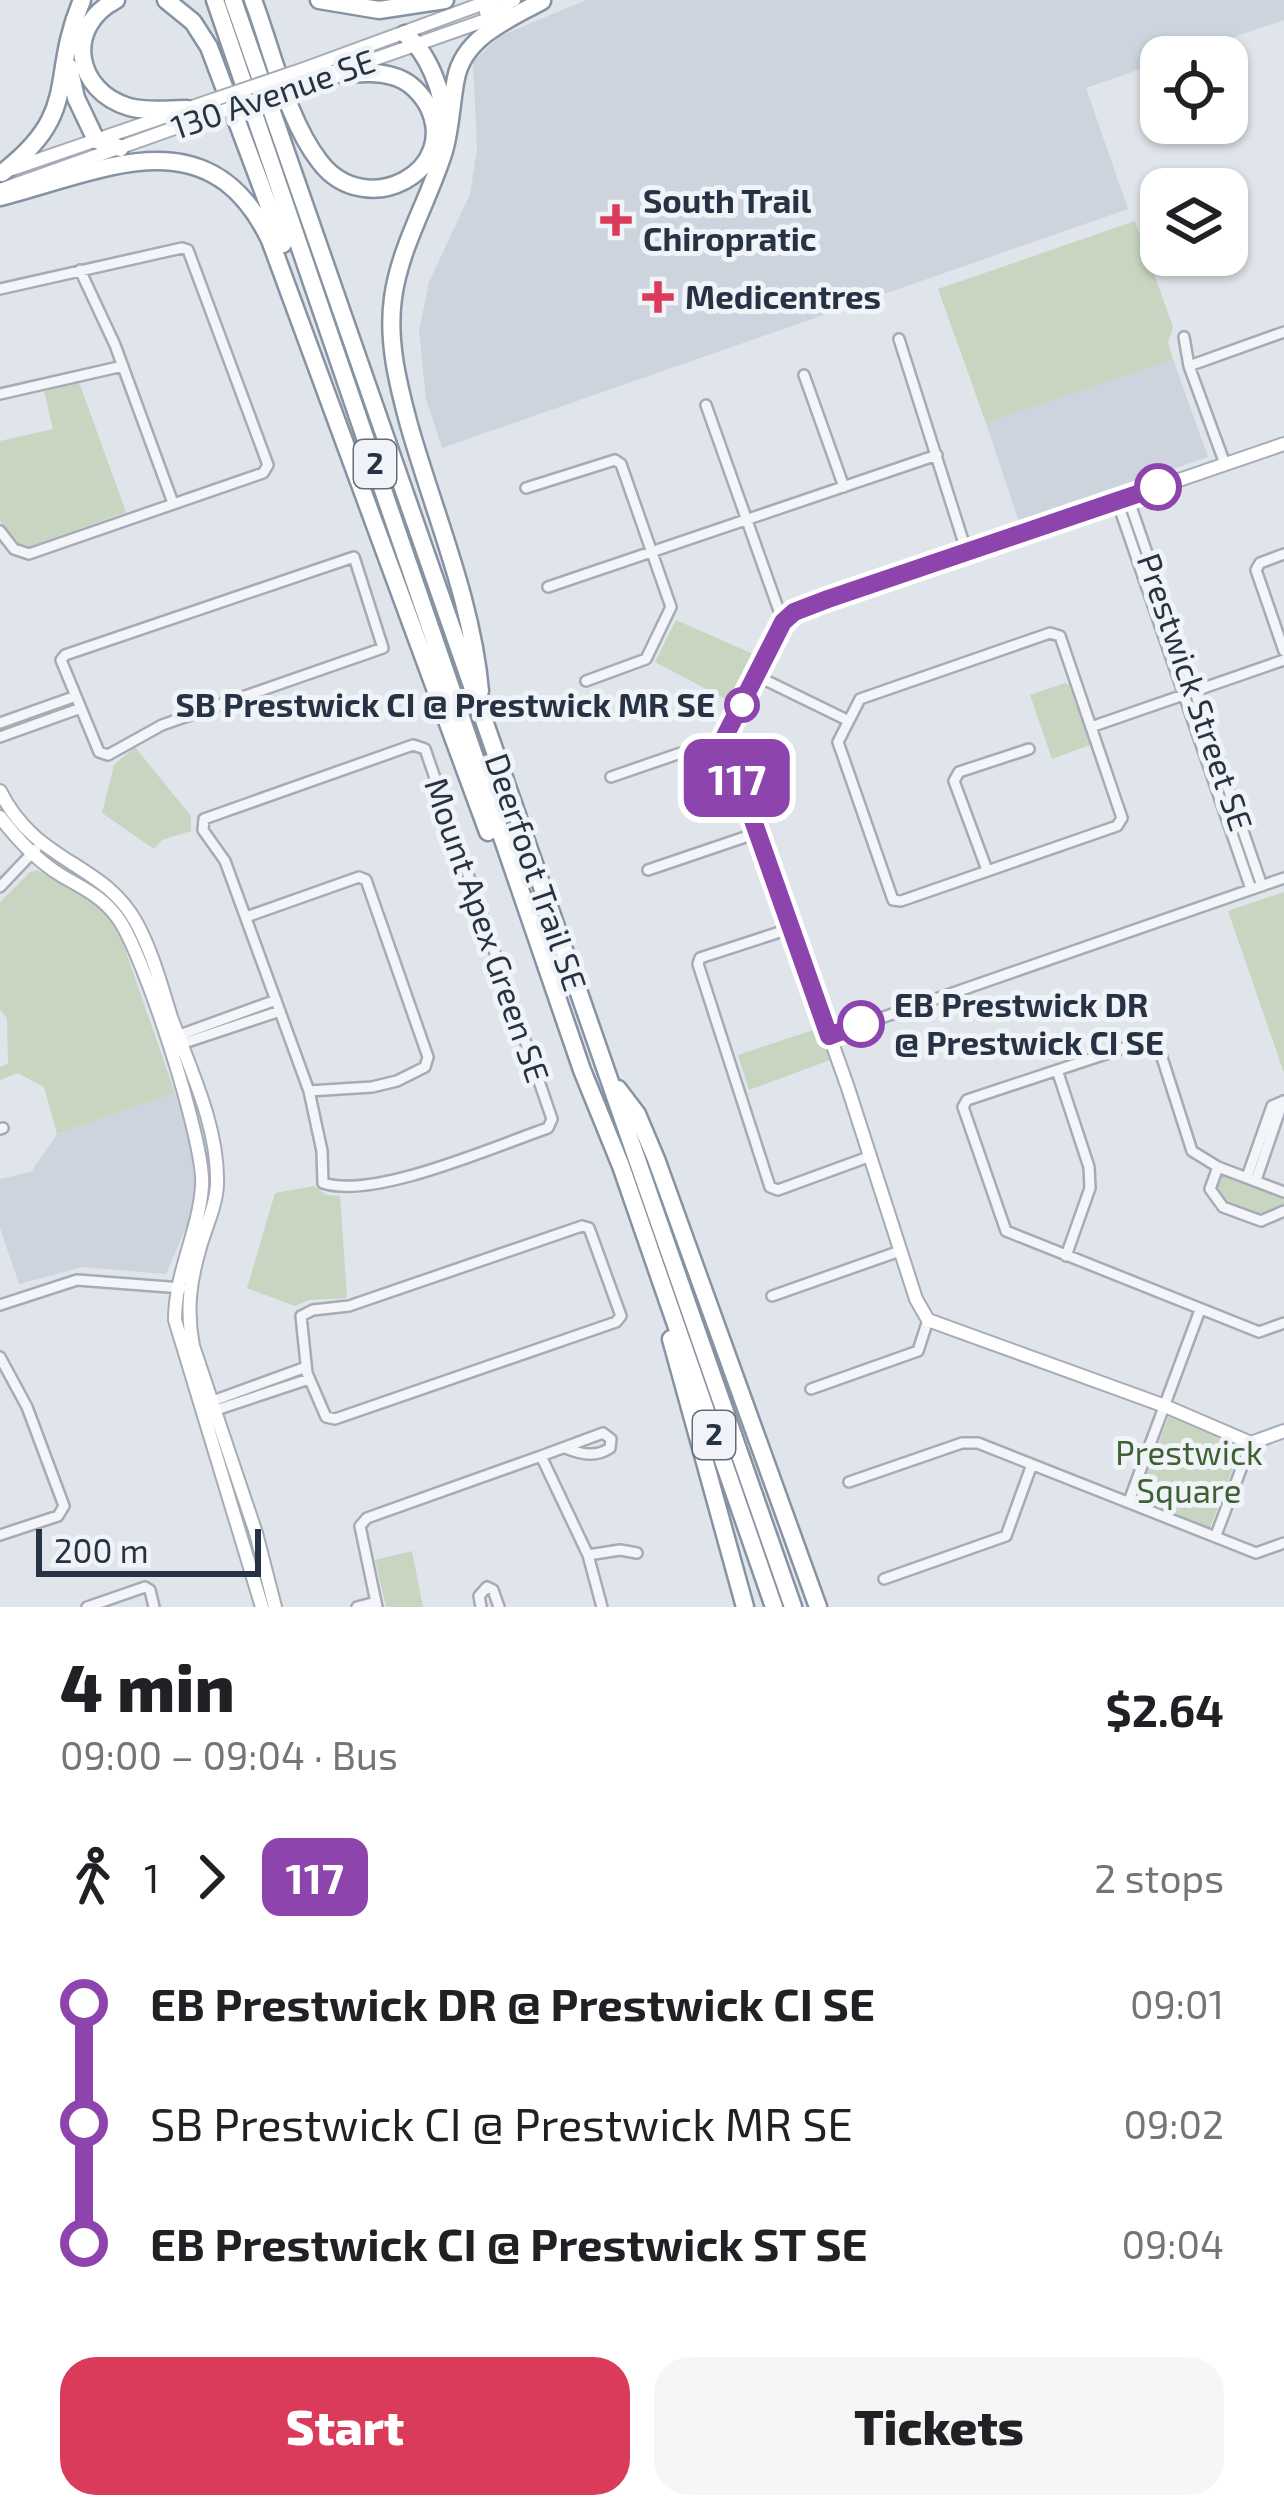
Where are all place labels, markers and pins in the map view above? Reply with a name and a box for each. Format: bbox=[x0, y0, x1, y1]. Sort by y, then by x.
place label: South Trail Chiropratic bbox=[643, 180, 817, 258]
marker: South Trail Chiropratic bbox=[600, 204, 632, 236]
place label: Medicentres bbox=[685, 276, 881, 316]
marker: Medicentres bbox=[642, 281, 674, 313]
unlabelled marker bbox=[1136, 465, 1180, 509]
place label: SB Prestwick CI @ Prestwick MR SE bbox=[175, 684, 715, 724]
marker: SB Prestwick CI @ Prestwick MR SE bbox=[726, 689, 758, 721]
place label: EB Prestwick DR @ Prestwick CI SE bbox=[894, 984, 1164, 1062]
marker: EB Prestwick DR @ Prestwick CI SE bbox=[839, 1002, 883, 1046]

